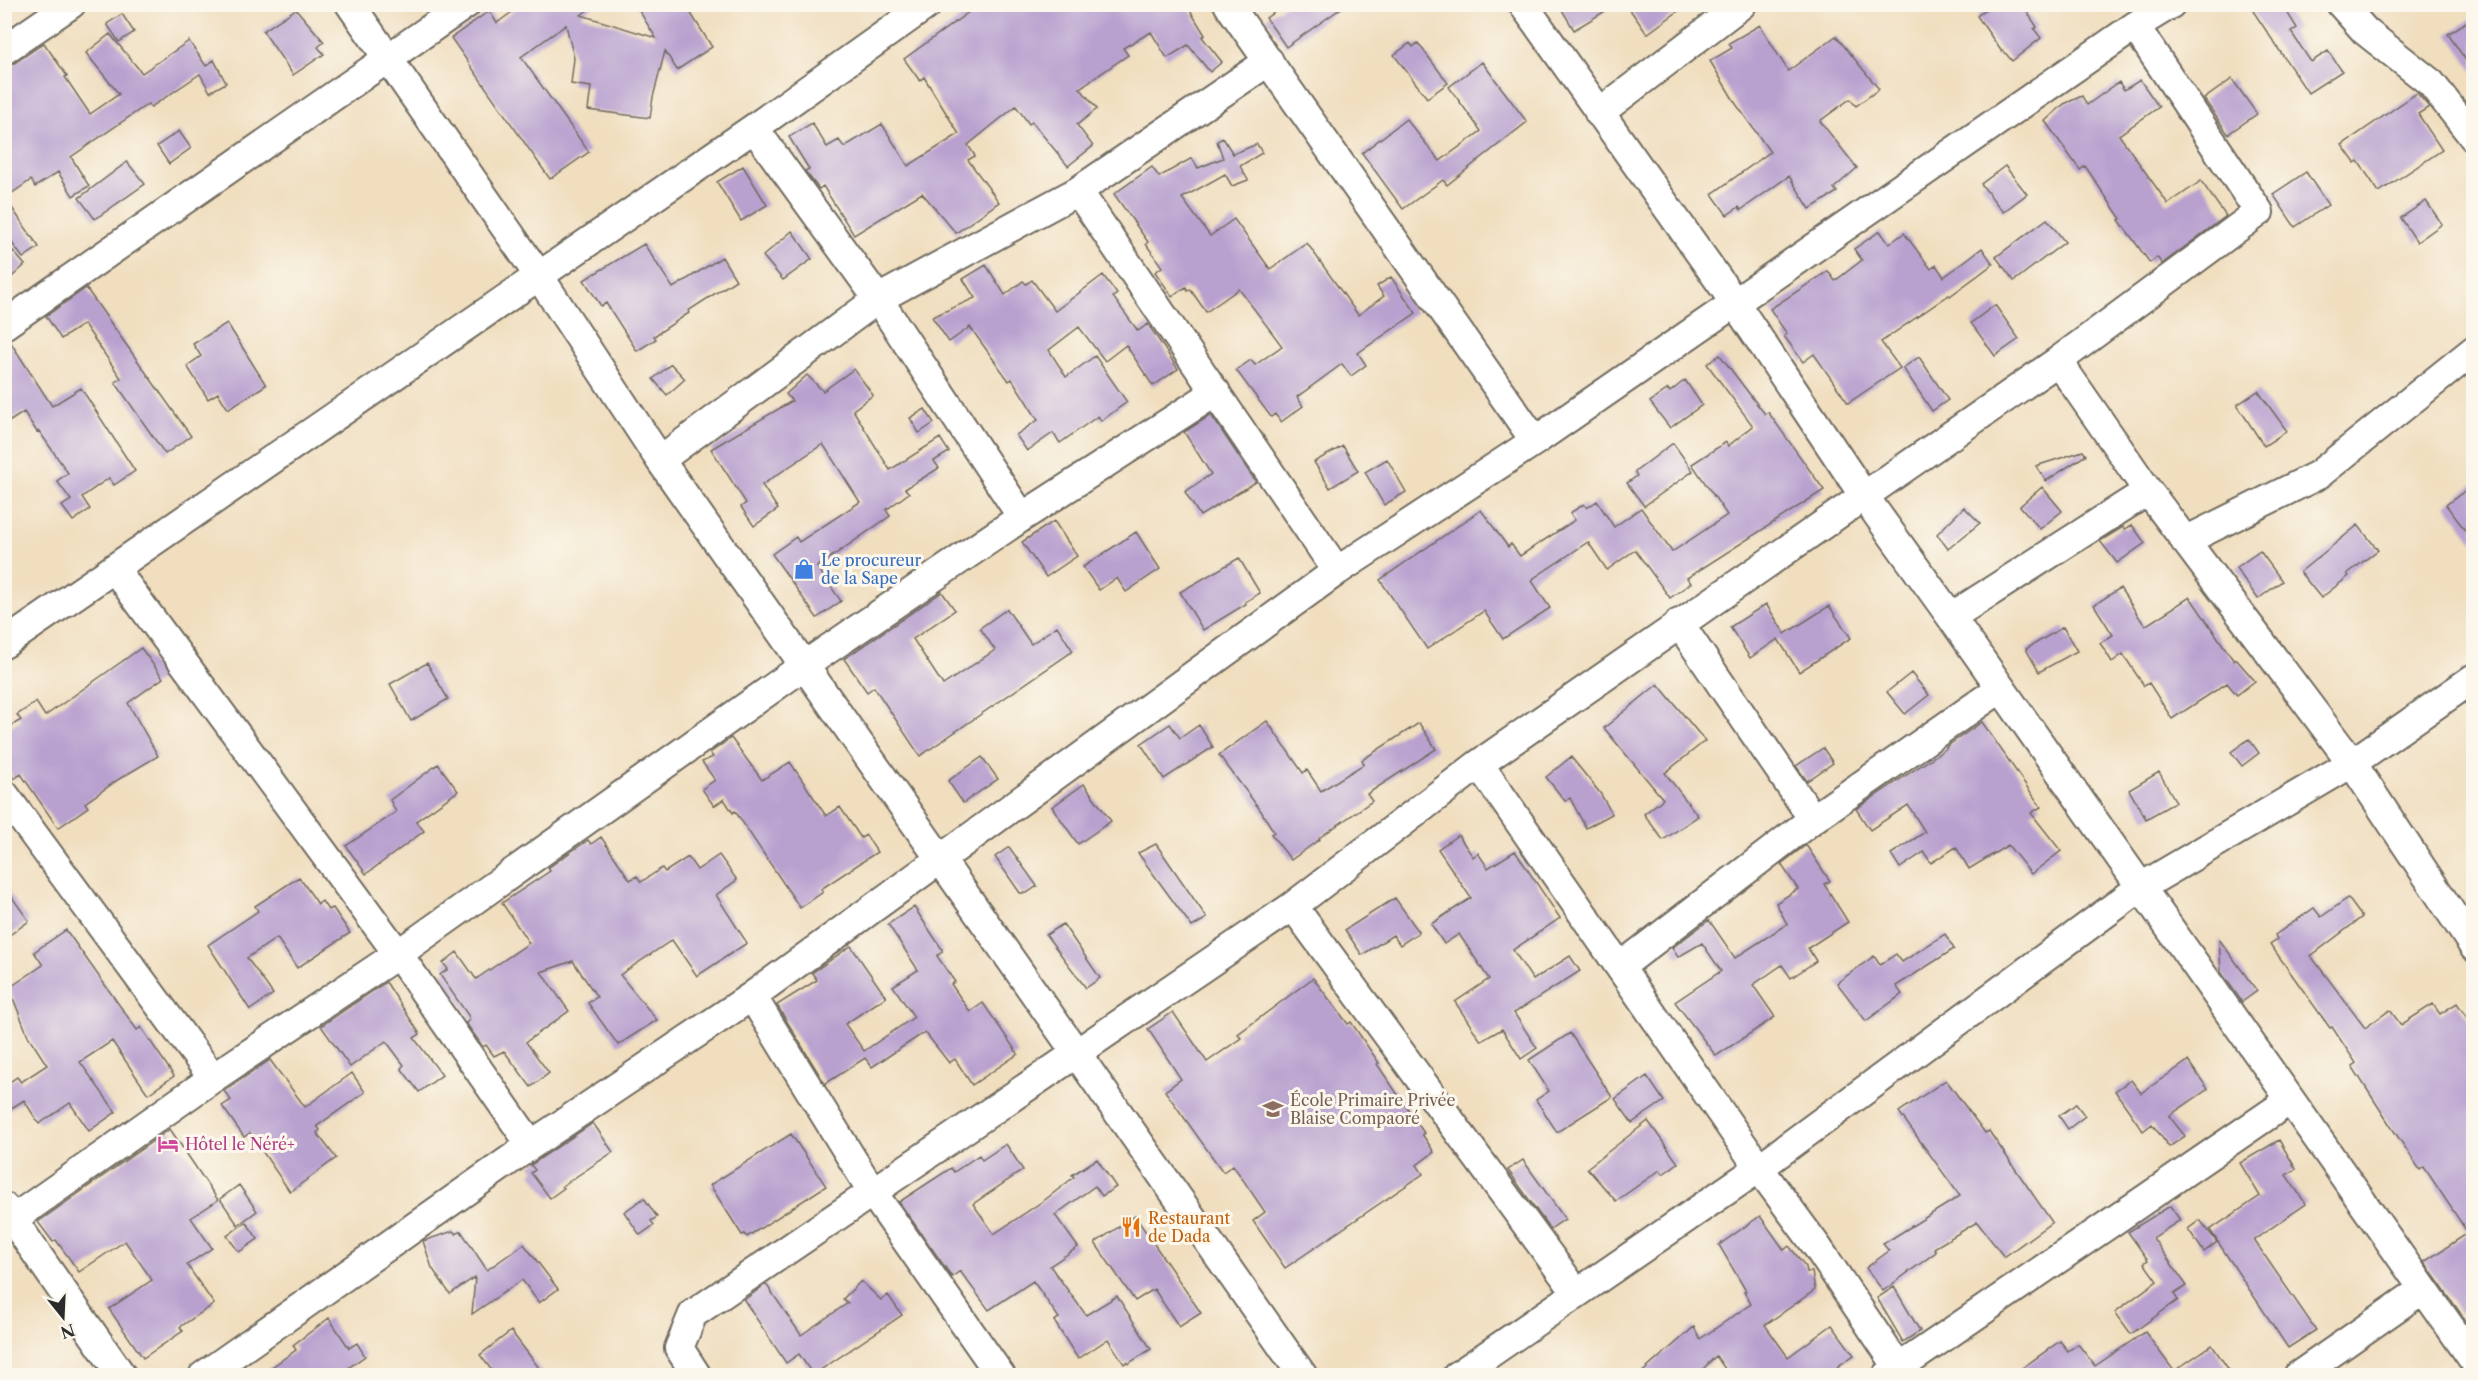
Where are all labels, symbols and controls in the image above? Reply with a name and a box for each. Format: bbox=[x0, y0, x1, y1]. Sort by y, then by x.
place label: Le procureur de la Sape bbox=[821, 550, 922, 588]
shop icon: Le procureur de la Sape bbox=[792, 557, 816, 581]
place label: École Primaire Privée Blaise Compaoré bbox=[1290, 1090, 1456, 1128]
school or university icon: École Primaire Privée Blaise Compaoré bbox=[1261, 1097, 1285, 1121]
hotel icon: Hôtel le Néré+ bbox=[156, 1132, 180, 1156]
place label: Hôtel le Néré+ bbox=[185, 1134, 295, 1154]
place label: Restaurant de Dada bbox=[1148, 1208, 1231, 1246]
restaurant icon: Restaurant de Dada bbox=[1119, 1215, 1143, 1239]
north arrow bbox=[33, 1287, 93, 1347]
text: N bbox=[58, 1320, 77, 1343]

